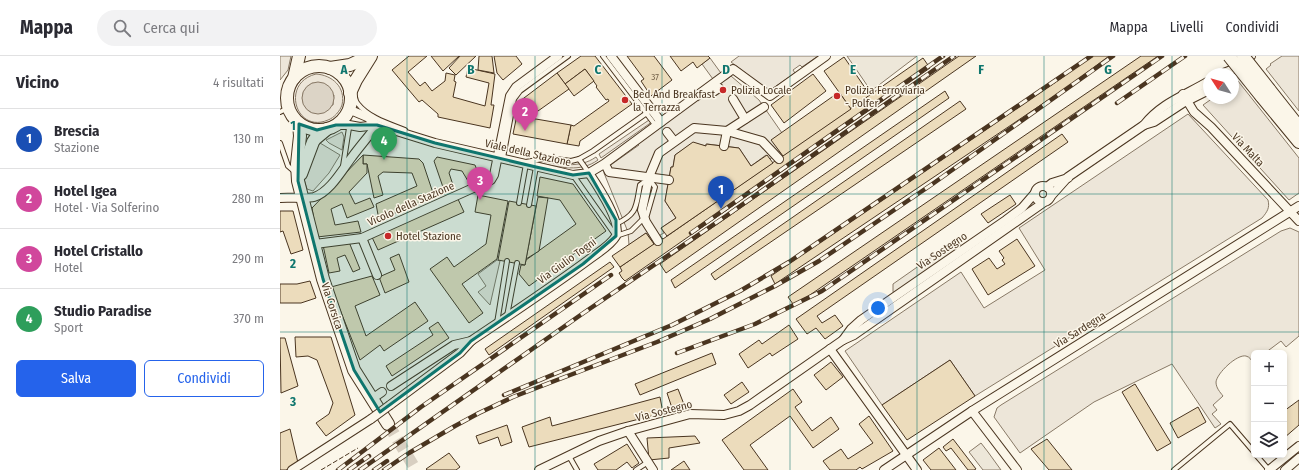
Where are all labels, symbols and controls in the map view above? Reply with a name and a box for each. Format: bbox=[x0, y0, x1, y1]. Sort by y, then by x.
search box bbox=[97, 10, 377, 46]
text: Mappa bbox=[20, 16, 73, 39]
icon: search bbox=[111, 17, 133, 39]
text: Cerca qui bbox=[143, 19, 199, 37]
text: Mappa bbox=[1109, 19, 1148, 36]
text: Livelli bbox=[1170, 19, 1204, 36]
text: Condividi bbox=[1226, 19, 1279, 36]
text: A bbox=[339, 62, 348, 77]
text: B bbox=[467, 62, 475, 77]
text: C bbox=[595, 62, 602, 77]
text: D bbox=[722, 62, 730, 77]
text: E bbox=[850, 62, 856, 77]
text: F bbox=[978, 62, 984, 77]
text: G bbox=[1104, 62, 1112, 77]
north arrow bbox=[1203, 68, 1239, 104]
text: Vicino bbox=[16, 72, 59, 93]
house number: 37 bbox=[651, 72, 659, 82]
text: 4 risultati bbox=[213, 75, 264, 90]
place label: Polizia Locale bbox=[731, 84, 792, 97]
place label: Polizia Ferroviaria - Polfer bbox=[845, 84, 925, 110]
marker: Polizia Locale bbox=[718, 85, 728, 95]
place label: Bed And Breakfast la Terrazza bbox=[633, 88, 716, 114]
marker: Polizia Ferroviaria - Polfer bbox=[832, 91, 842, 101]
marker: Bed And Breakfast la Terrazza bbox=[620, 95, 630, 105]
pin: 2 bbox=[512, 98, 538, 131]
text: 1 bbox=[290, 118, 296, 133]
text: Brescia bbox=[54, 122, 100, 140]
pin: 4 bbox=[371, 127, 397, 160]
street label: Via Malta bbox=[1229, 130, 1267, 170]
text: 1 bbox=[26, 131, 32, 146]
text: 130 m bbox=[233, 131, 264, 146]
street label: Viale della Stazione bbox=[484, 137, 572, 169]
text: Stazione bbox=[54, 140, 100, 155]
pin: 3 bbox=[467, 167, 493, 200]
pin: 1 bbox=[708, 176, 734, 209]
street label: Vicolo della Stazione bbox=[366, 179, 456, 229]
text: Hotel Igea bbox=[54, 182, 117, 200]
text: 2 bbox=[26, 191, 32, 206]
text: 280 m bbox=[232, 191, 264, 206]
text: Hotel · Via Solferino bbox=[54, 200, 159, 215]
street label: Via Sostegno bbox=[914, 229, 970, 273]
place label: Hotel Stazione bbox=[396, 230, 461, 243]
marker: Hotel Stazione bbox=[383, 231, 393, 241]
street label: Via Giulio Togni bbox=[535, 235, 599, 287]
text: Hotel Cristallo bbox=[54, 242, 143, 260]
text: 3 bbox=[26, 251, 32, 266]
text: 290 m bbox=[232, 251, 264, 266]
text: 2 bbox=[289, 256, 296, 271]
text: Hotel bbox=[54, 260, 83, 275]
street label: Via Corsica bbox=[318, 281, 346, 331]
your location bbox=[868, 298, 888, 318]
text: Studio Paradise bbox=[54, 302, 152, 320]
street label: Via Sardegna bbox=[1052, 309, 1108, 351]
text: 4 bbox=[26, 311, 32, 326]
text: 370 m bbox=[233, 311, 264, 326]
text: Sport bbox=[54, 320, 83, 335]
map controls bbox=[1251, 350, 1287, 458]
button: + bbox=[1251, 350, 1287, 386]
button: Salva bbox=[16, 360, 136, 397]
button: Condividi bbox=[144, 360, 264, 397]
button: − bbox=[1251, 386, 1287, 422]
text: 3 bbox=[289, 394, 296, 409]
street label: Via Sostegno bbox=[634, 398, 694, 424]
button: layers bbox=[1251, 422, 1287, 458]

